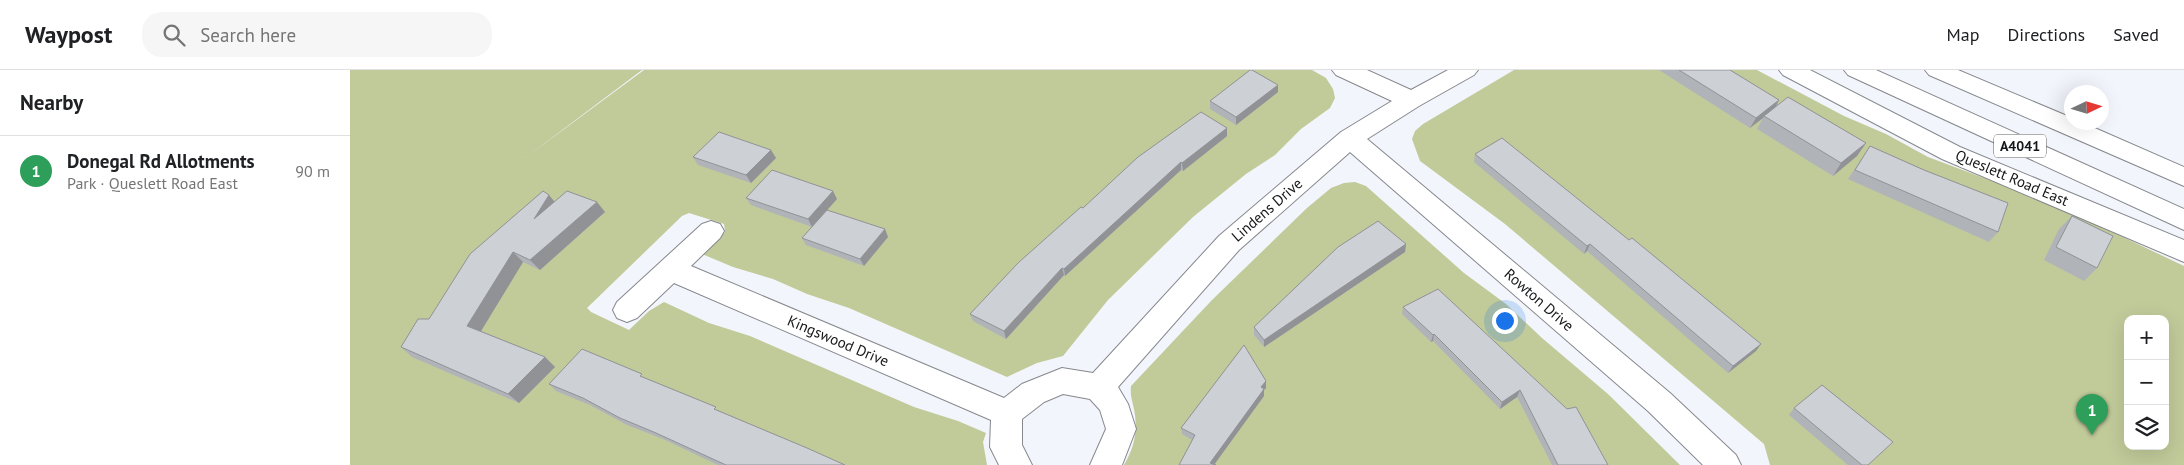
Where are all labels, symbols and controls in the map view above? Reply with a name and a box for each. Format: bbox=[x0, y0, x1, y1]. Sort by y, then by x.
search box bbox=[142, 12, 492, 57]
text: Waypost bbox=[25, 19, 112, 50]
icon: search bbox=[160, 21, 188, 49]
text: Search here bbox=[200, 23, 296, 47]
text: Map bbox=[1947, 23, 1979, 46]
text: Directions bbox=[2007, 23, 2085, 46]
text: Saved bbox=[2113, 23, 2159, 46]
north arrow bbox=[2064, 85, 2109, 130]
text: Nearby bbox=[20, 89, 83, 116]
road number: A4041 bbox=[1994, 134, 2046, 158]
street label: Queslett Road East bbox=[1953, 145, 2072, 210]
text: Donegal Rd Allotments bbox=[67, 149, 255, 173]
text: 1 bbox=[31, 161, 41, 181]
text: 90 m bbox=[295, 161, 330, 181]
text: Park · Queslett Road East bbox=[67, 173, 238, 193]
street label: Lindens Drive bbox=[1227, 174, 1306, 246]
street label: Rowton Drive bbox=[1501, 264, 1578, 335]
your location bbox=[1492, 308, 1518, 334]
street label: Kingswood Drive bbox=[785, 311, 892, 370]
map controls bbox=[2124, 315, 2169, 450]
button: + bbox=[2124, 315, 2169, 360]
button: − bbox=[2124, 360, 2169, 405]
pin: 1 bbox=[2076, 394, 2108, 435]
button: layers bbox=[2124, 405, 2169, 450]

